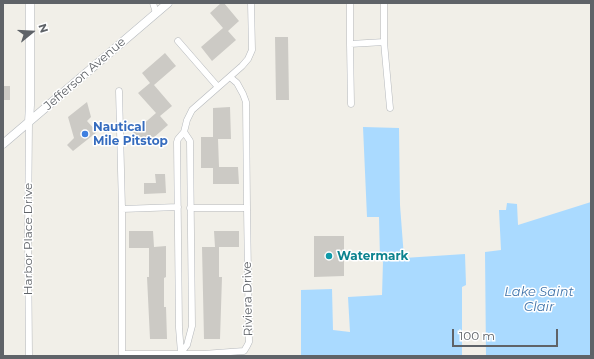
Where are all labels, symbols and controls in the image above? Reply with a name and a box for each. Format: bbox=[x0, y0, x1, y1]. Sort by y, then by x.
north arrow bbox=[12, 12, 52, 52]
text: N bbox=[35, 22, 51, 35]
street label: Jefferson Avenue bbox=[41, 35, 129, 113]
place label: Nautical Mile Pitstop bbox=[93, 120, 168, 148]
marker: Nautical Mile Pitstop bbox=[80, 129, 90, 139]
street label: Harbor Place Drive bbox=[21, 183, 35, 295]
place label: Watermark bbox=[337, 249, 408, 263]
marker: Watermark bbox=[324, 251, 334, 261]
street label: Riviera Drive bbox=[240, 261, 256, 337]
water label: Lake Saint Clair bbox=[504, 284, 574, 315]
scale bar bbox=[454, 321, 560, 347]
text: 100 m bbox=[459, 328, 495, 343]

